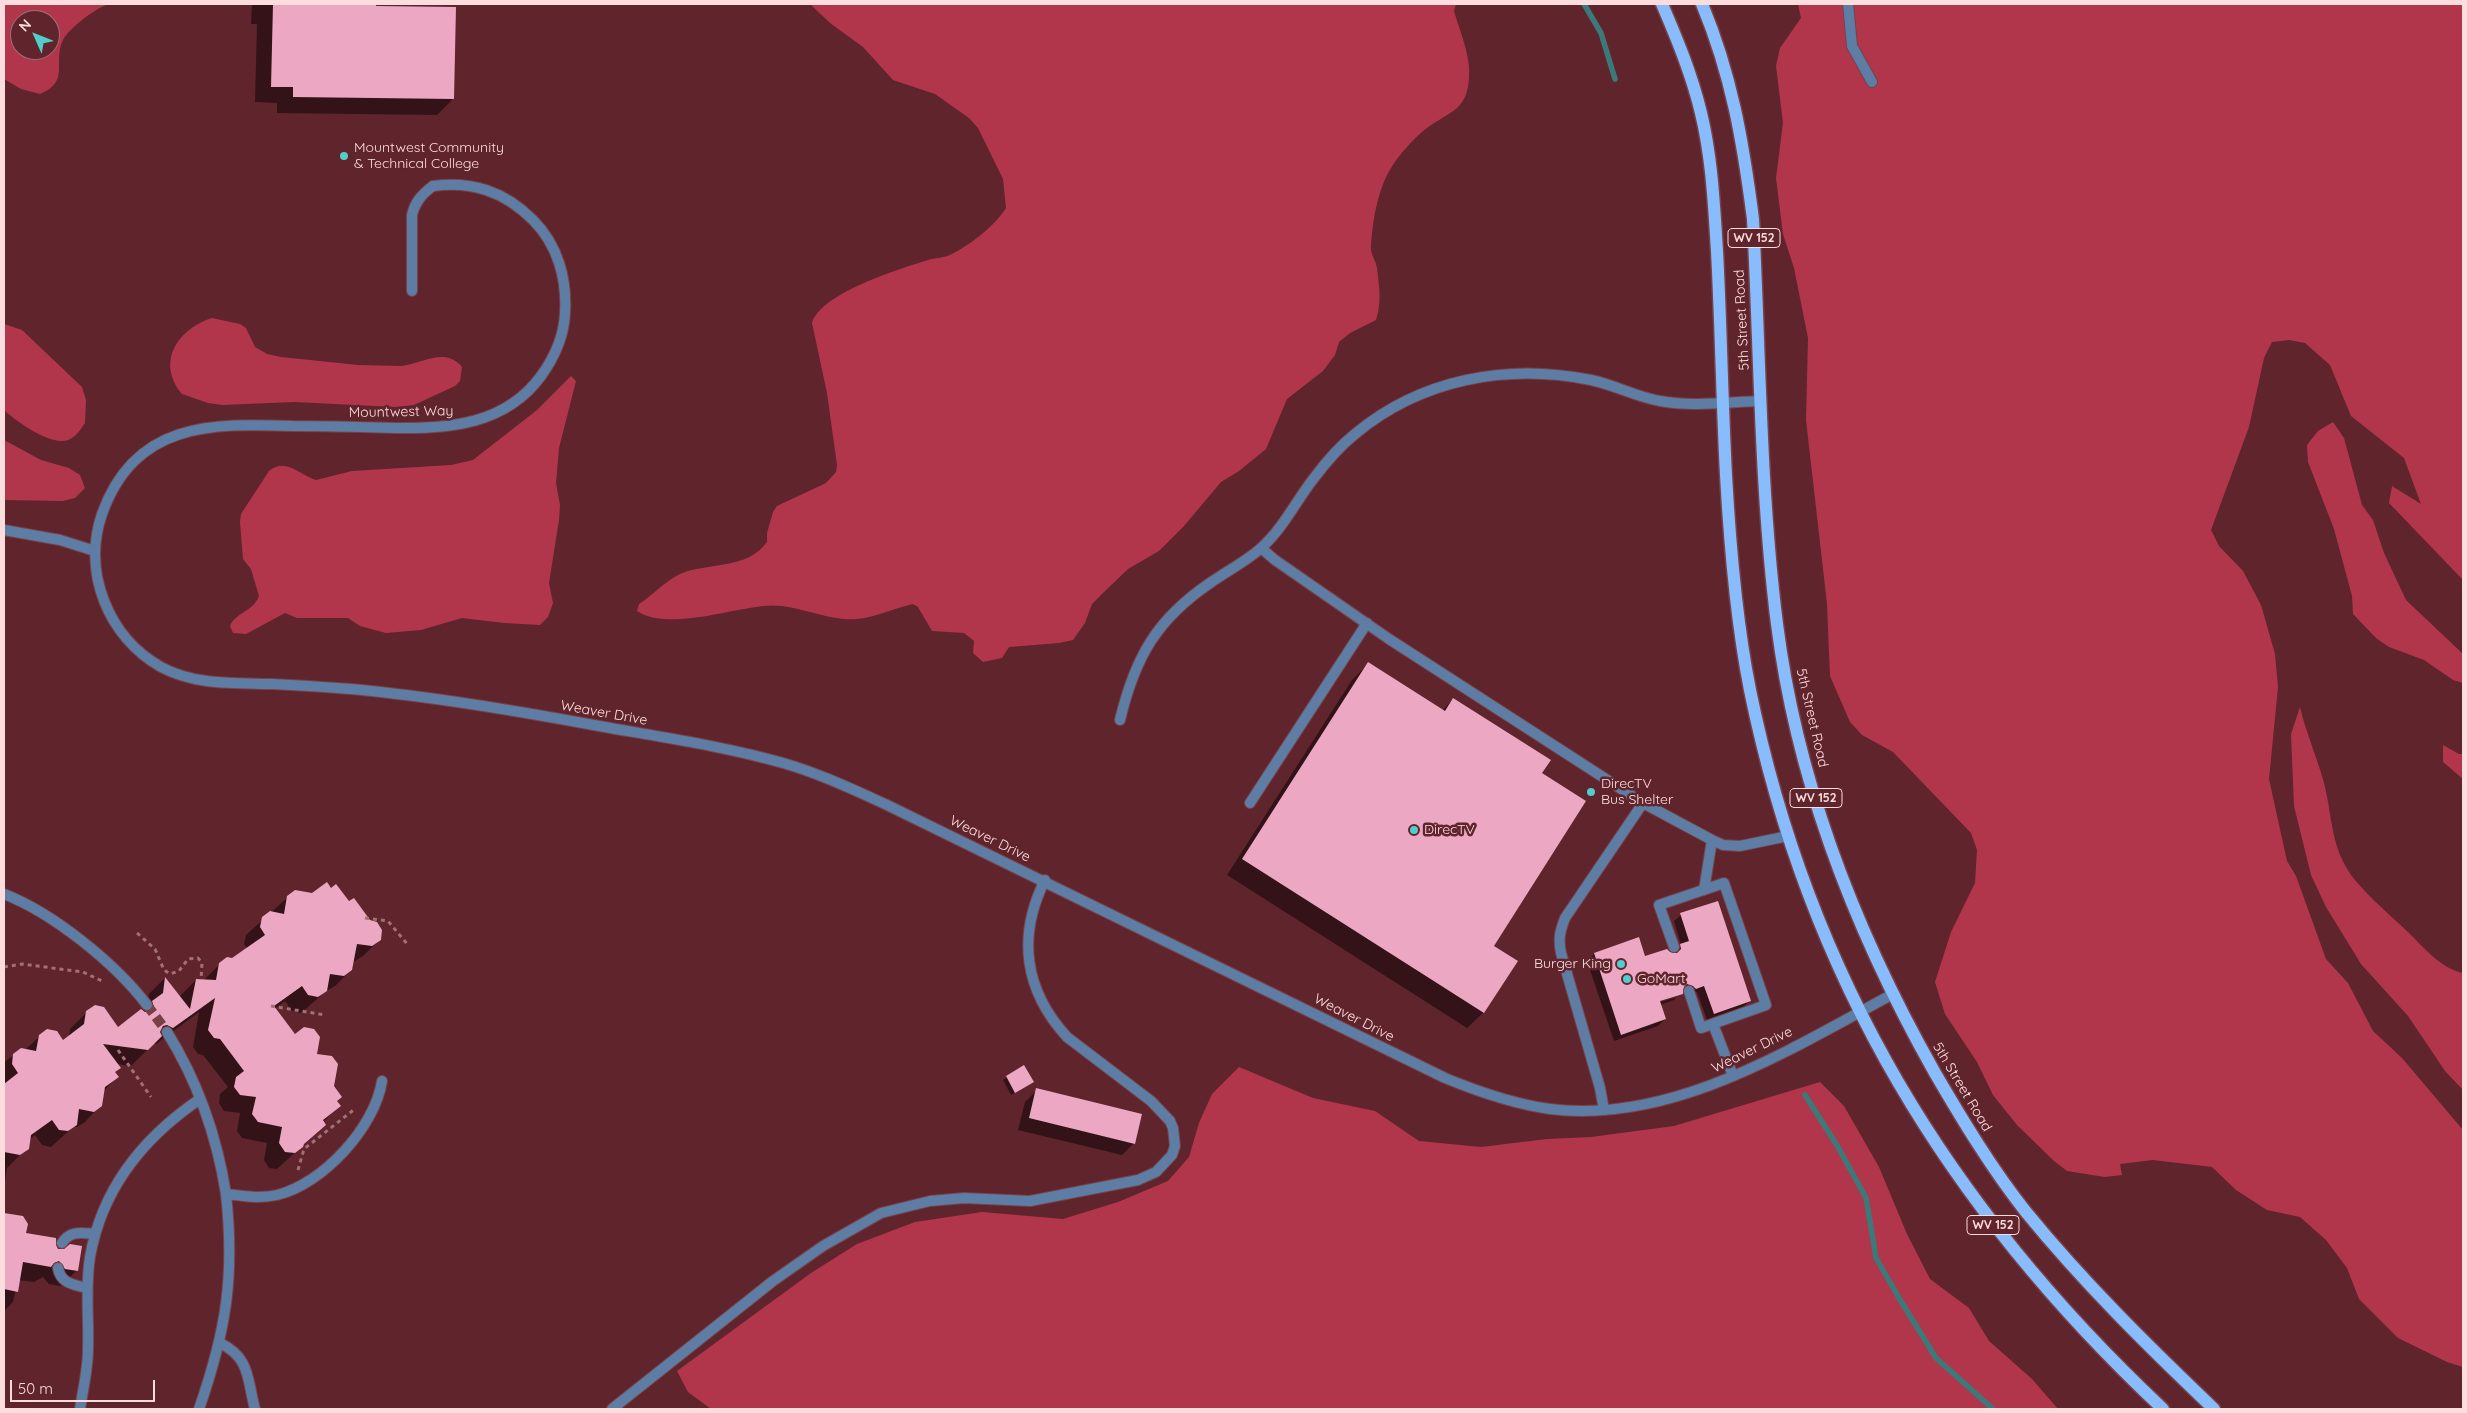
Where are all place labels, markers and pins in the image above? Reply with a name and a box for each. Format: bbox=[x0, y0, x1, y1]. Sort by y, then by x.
place label: Mountwest Community & Technical College bbox=[354, 140, 504, 172]
marker: Mountwest Community & Technical College bbox=[338, 150, 350, 162]
place label: DirecTV Bus Shelter bbox=[1601, 776, 1673, 809]
marker: DirecTV Bus Shelter bbox=[1585, 786, 1597, 798]
place label: DirecTV bbox=[1424, 822, 1475, 838]
marker: DirecTV bbox=[1408, 824, 1420, 836]
place label: Burger King bbox=[1534, 956, 1611, 972]
marker: Burger King bbox=[1615, 958, 1627, 970]
place label: GoMart bbox=[1637, 971, 1685, 987]
marker: GoMart bbox=[1621, 973, 1633, 985]

